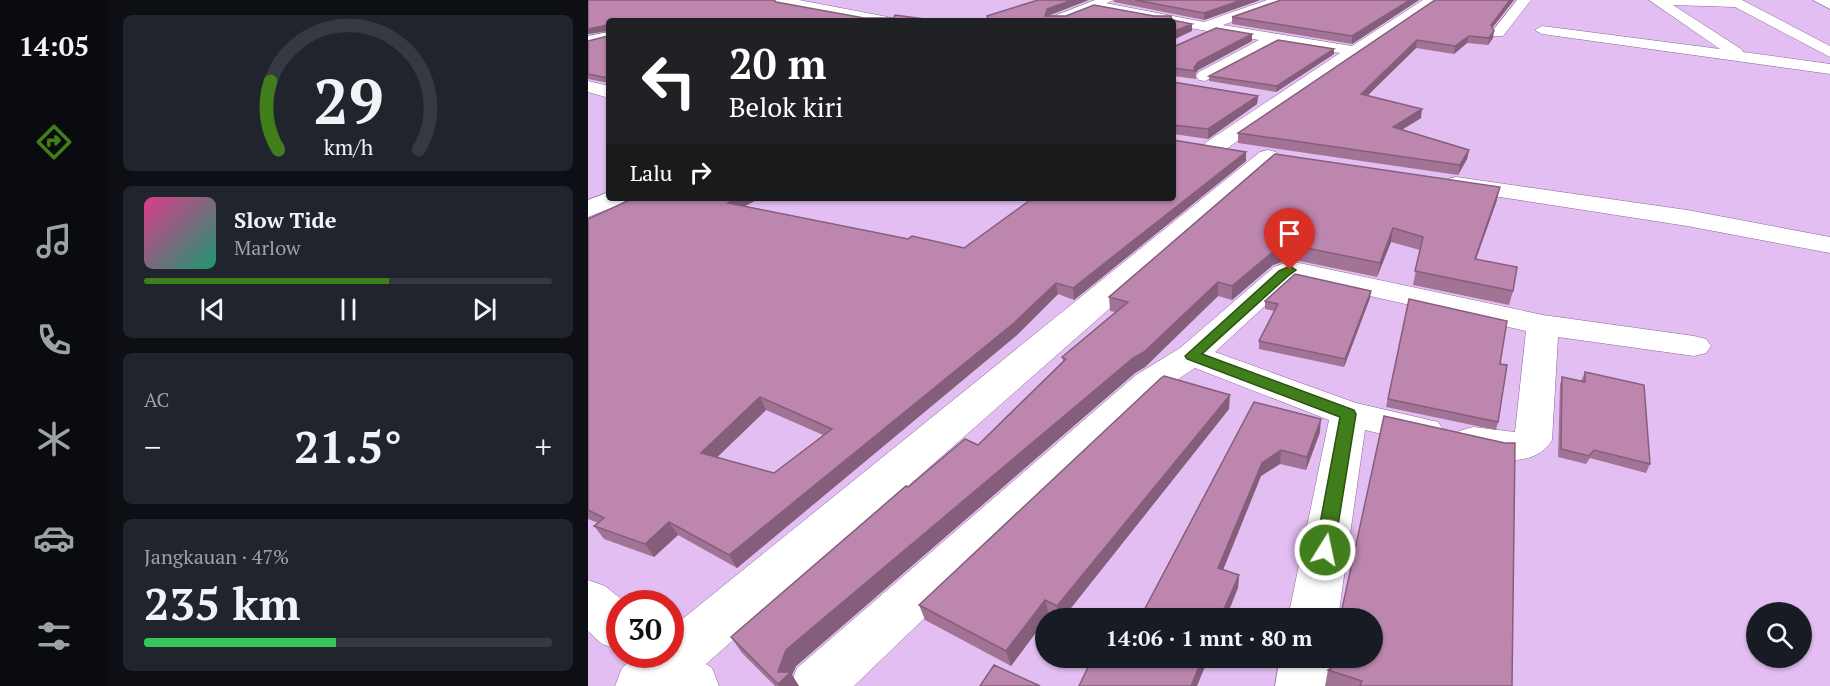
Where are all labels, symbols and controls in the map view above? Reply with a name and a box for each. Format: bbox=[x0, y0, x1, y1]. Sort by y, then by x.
text: 14:05 bbox=[19, 28, 89, 64]
text: 20 m bbox=[729, 35, 827, 91]
icon: left bbox=[630, 42, 708, 120]
text: 29 bbox=[313, 59, 383, 142]
text: Belok kiri bbox=[729, 89, 843, 125]
icon: directions bbox=[33, 121, 75, 163]
text: km/h bbox=[323, 133, 373, 161]
icon: right bbox=[684, 156, 717, 189]
text: Lalu bbox=[630, 158, 672, 187]
text: Slow Tide bbox=[234, 205, 337, 234]
pin bbox=[1264, 208, 1315, 270]
icon: arrive bbox=[1273, 217, 1306, 250]
icon: music bbox=[33, 220, 75, 262]
text: Marlow bbox=[234, 234, 301, 261]
icon: previous bbox=[196, 293, 229, 326]
icon: pause bbox=[332, 293, 365, 326]
icon: next bbox=[468, 293, 501, 326]
icon: phone bbox=[33, 319, 75, 361]
text: AC bbox=[144, 386, 169, 413]
text: 21.5° bbox=[294, 416, 402, 476]
icon: climate bbox=[33, 418, 75, 460]
text: − bbox=[144, 425, 162, 468]
text: + bbox=[534, 425, 552, 468]
icon: car bbox=[33, 517, 75, 559]
position arrow bbox=[1293, 518, 1357, 582]
text: Jangkauan · 47% bbox=[144, 543, 289, 570]
text: 235 km bbox=[144, 573, 300, 633]
speed limit sign: 30 bbox=[606, 590, 684, 668]
map controls bbox=[1746, 602, 1812, 668]
button: search bbox=[1746, 602, 1812, 668]
icon: filters bbox=[33, 615, 75, 657]
text: 14:06 · 1 mnt · 80 m bbox=[1106, 623, 1312, 652]

